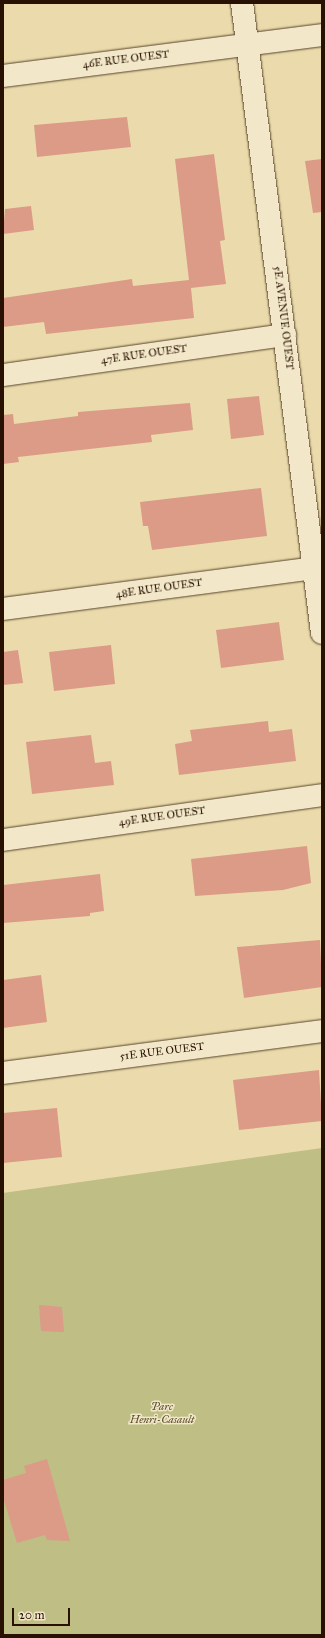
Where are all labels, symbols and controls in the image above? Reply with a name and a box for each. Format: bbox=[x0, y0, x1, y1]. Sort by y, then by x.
street label: 46E RUE OUEST bbox=[82, 48, 170, 72]
street label: 5E AVENUE OUEST bbox=[270, 265, 296, 371]
street label: 47E RUE OUEST bbox=[100, 342, 188, 368]
street label: 48E RUE OUEST bbox=[115, 576, 203, 602]
street label: 49E RUE OUEST bbox=[118, 804, 206, 830]
street label: 51E RUE OUEST bbox=[119, 1040, 205, 1064]
park label: Parc Henri-Casault bbox=[130, 1401, 194, 1427]
scale bar bbox=[14, 1600, 72, 1626]
text: 20 m bbox=[19, 1608, 45, 1622]

